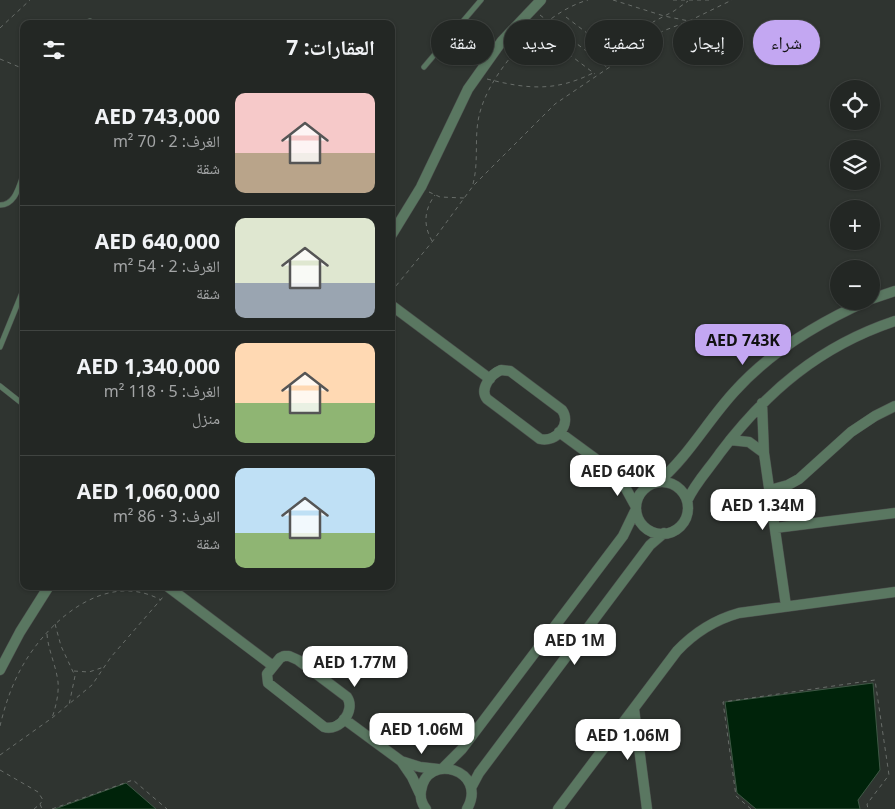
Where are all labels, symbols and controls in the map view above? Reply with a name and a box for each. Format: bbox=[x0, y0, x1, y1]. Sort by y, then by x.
chip: شقة bbox=[431, 20, 494, 65]
chip: جديد bbox=[504, 20, 575, 65]
chip: تصفية bbox=[585, 20, 663, 65]
chip: إيجار bbox=[673, 20, 743, 65]
chip: شراء bbox=[753, 20, 820, 65]
text: العقارات: 7 bbox=[286, 33, 375, 61]
icon: filters bbox=[40, 36, 68, 64]
map controls bbox=[830, 80, 880, 310]
button: locate bbox=[830, 80, 880, 130]
text: AED 743,000 bbox=[95, 102, 220, 130]
icon: home bbox=[275, 113, 335, 173]
text: الغرف: 2 · 70 m² bbox=[113, 130, 220, 152]
button: layers bbox=[830, 140, 880, 190]
text: شقة bbox=[196, 157, 220, 179]
button: + bbox=[830, 200, 880, 250]
text: AED 640,000 bbox=[95, 227, 220, 255]
icon: home bbox=[275, 238, 335, 298]
text: الغرف: 2 · 54 m² bbox=[113, 255, 220, 277]
button: − bbox=[830, 260, 880, 310]
text: شقة bbox=[196, 282, 220, 304]
pin: AED 743K bbox=[691, 324, 795, 366]
text: AED 743K bbox=[706, 329, 780, 351]
text: AED 1,340,000 bbox=[77, 352, 220, 380]
icon: home bbox=[275, 363, 335, 423]
text: الغرف: 5 · 118 m² bbox=[104, 380, 220, 402]
text: منزل bbox=[192, 407, 220, 429]
pin: AED 640K bbox=[566, 454, 670, 497]
text: AED 640K bbox=[581, 460, 655, 482]
text: AED 1,060,000 bbox=[77, 477, 220, 505]
icon: home bbox=[275, 488, 335, 548]
pin: AED 1.34M bbox=[706, 488, 820, 531]
text: AED 1.34M bbox=[722, 494, 804, 516]
text: الغرف: 3 · 86 m² bbox=[113, 505, 220, 527]
text: شقة bbox=[196, 532, 220, 554]
pin: AED 1M bbox=[534, 624, 616, 666]
text: AED 1M bbox=[545, 629, 605, 651]
pin: AED 1.77M bbox=[298, 646, 412, 688]
text: AED 1.77M bbox=[314, 651, 396, 673]
pin: AED 1.06M bbox=[365, 712, 479, 755]
text: AED 1.06M bbox=[381, 718, 463, 740]
pin: AED 1.06M bbox=[571, 718, 685, 761]
text: AED 1.06M bbox=[587, 724, 669, 746]

